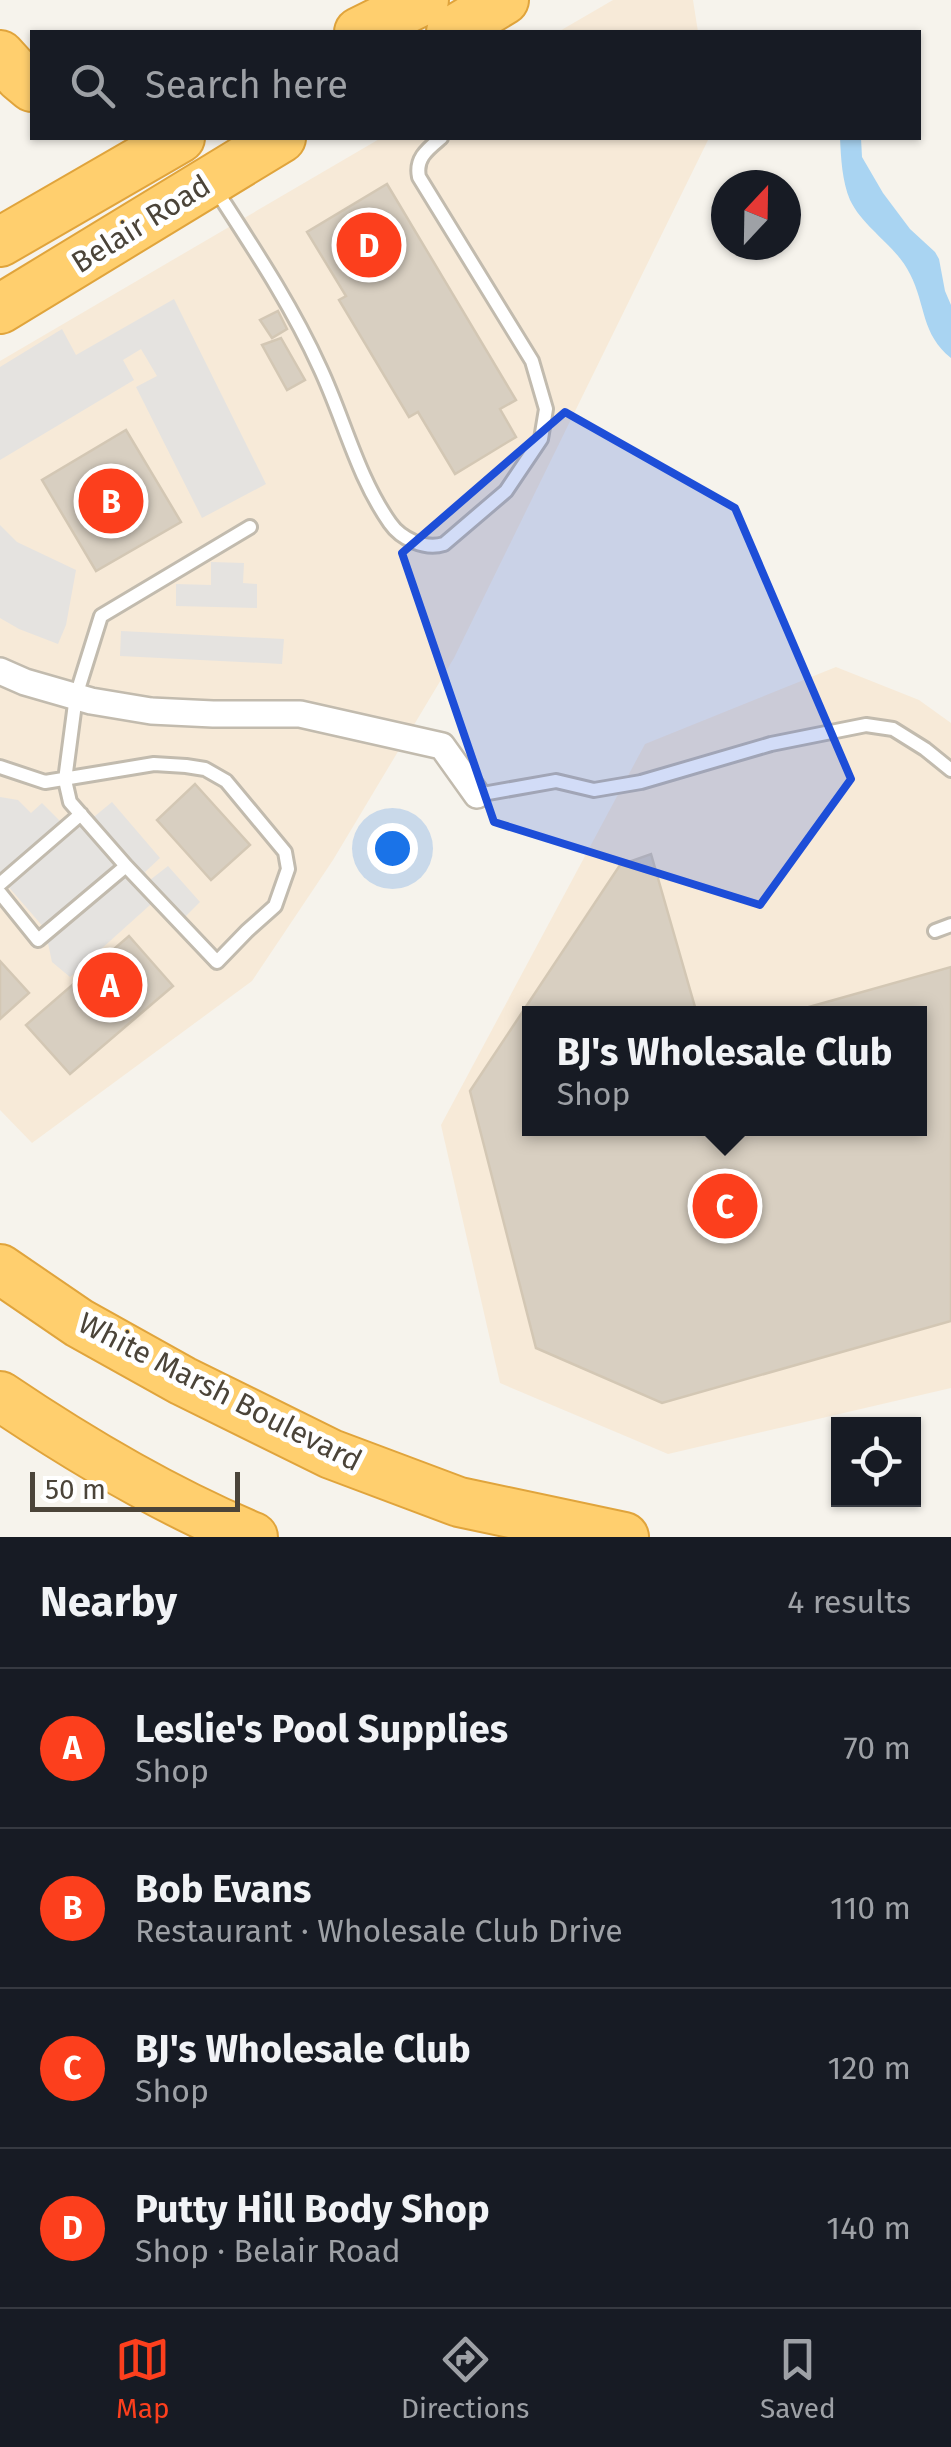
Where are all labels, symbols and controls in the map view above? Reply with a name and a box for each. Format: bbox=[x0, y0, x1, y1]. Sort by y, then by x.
search box bbox=[30, 30, 921, 140]
icon: search bbox=[65, 58, 120, 113]
text: Search here bbox=[145, 62, 348, 108]
street label: Belair Road bbox=[65, 167, 217, 281]
north arrow bbox=[711, 170, 801, 260]
pin: D bbox=[336, 208, 402, 282]
pin: B bbox=[78, 464, 144, 538]
your location bbox=[367, 823, 418, 874]
pin: A bbox=[78, 948, 142, 1022]
popup bbox=[522, 1006, 927, 1136]
text: BJ's Wholesale Club bbox=[557, 1029, 892, 1075]
text: Shop bbox=[557, 1075, 631, 1113]
pin: C bbox=[692, 1168, 758, 1244]
street label: White Marsh Boulevard bbox=[72, 1305, 368, 1479]
map controls bbox=[831, 1417, 921, 1507]
button: locate bbox=[831, 1417, 921, 1507]
scale bar bbox=[30, 1467, 240, 1512]
text: 50 m bbox=[45, 1473, 106, 1506]
text: Nearby bbox=[40, 1577, 177, 1627]
text: 4 results bbox=[787, 1583, 911, 1621]
text: Leslie's Pool Supplies bbox=[135, 1706, 508, 1752]
text: A bbox=[63, 1729, 82, 1767]
text: 70 m bbox=[843, 1729, 911, 1767]
text: Shop bbox=[135, 1752, 209, 1790]
text: Bob Evans bbox=[135, 1866, 311, 1912]
text: B bbox=[63, 1889, 82, 1927]
text: 110 m bbox=[830, 1889, 911, 1927]
text: Restaurant · Wholesale Club Drive bbox=[135, 1912, 623, 1950]
text: BJ's Wholesale Club bbox=[135, 2026, 471, 2072]
text: C bbox=[63, 2049, 82, 2087]
text: 120 m bbox=[828, 2049, 911, 2087]
text: Shop bbox=[135, 2072, 209, 2110]
text: Putty Hill Body Shop bbox=[135, 2186, 490, 2232]
text: D bbox=[62, 2209, 83, 2247]
text: 140 m bbox=[826, 2209, 911, 2247]
text: Shop · Belair Road bbox=[135, 2232, 401, 2270]
tab: Map bbox=[115, 2332, 170, 2425]
tab: Directions bbox=[401, 2332, 529, 2425]
tab: Saved bbox=[760, 2332, 836, 2425]

